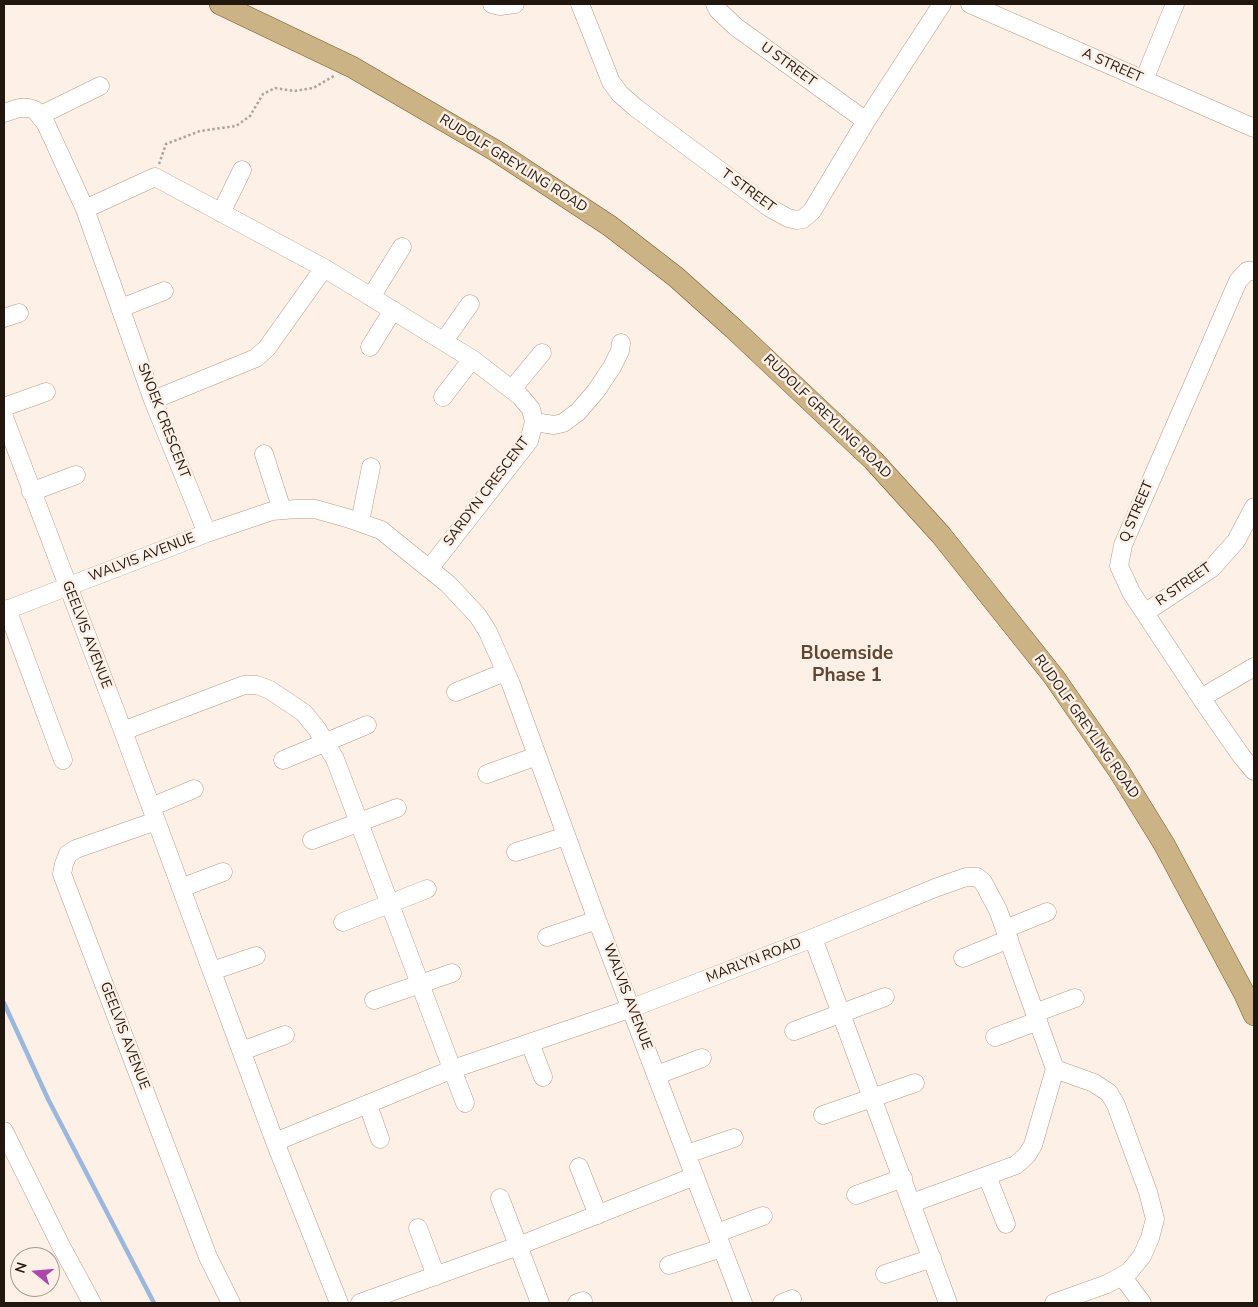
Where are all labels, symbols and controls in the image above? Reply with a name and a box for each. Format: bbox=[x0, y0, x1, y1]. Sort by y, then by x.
street label: U STREET bbox=[757, 39, 819, 91]
street label: A STREET bbox=[1079, 45, 1145, 87]
street label: RUDOLF GREYLING ROAD bbox=[436, 111, 590, 217]
street label: T STREET bbox=[718, 166, 778, 216]
street label: RUDOLF GREYLING ROAD bbox=[759, 351, 895, 483]
street label: SNOEK CRESCENT bbox=[133, 361, 193, 481]
street label: SARDYN CRESCENT bbox=[440, 434, 534, 550]
street label: Q STREET bbox=[1117, 479, 1157, 545]
street label: WALVIS AVENUE bbox=[86, 530, 198, 586]
street label: R STREET bbox=[1153, 560, 1215, 610]
street label: GEELVIS AVENUE bbox=[58, 579, 114, 691]
district label: Bloemside Phase 1 bbox=[801, 643, 893, 687]
street label: RUDOLF GREYLING ROAD bbox=[1030, 652, 1142, 802]
street label: MARLYN ROAD bbox=[704, 935, 804, 987]
street label: WALVIS AVENUE bbox=[599, 941, 655, 1053]
street label: GEELVIS AVENUE bbox=[96, 980, 152, 1092]
north arrow bbox=[10, 1247, 60, 1297]
text: N bbox=[11, 1260, 32, 1276]

